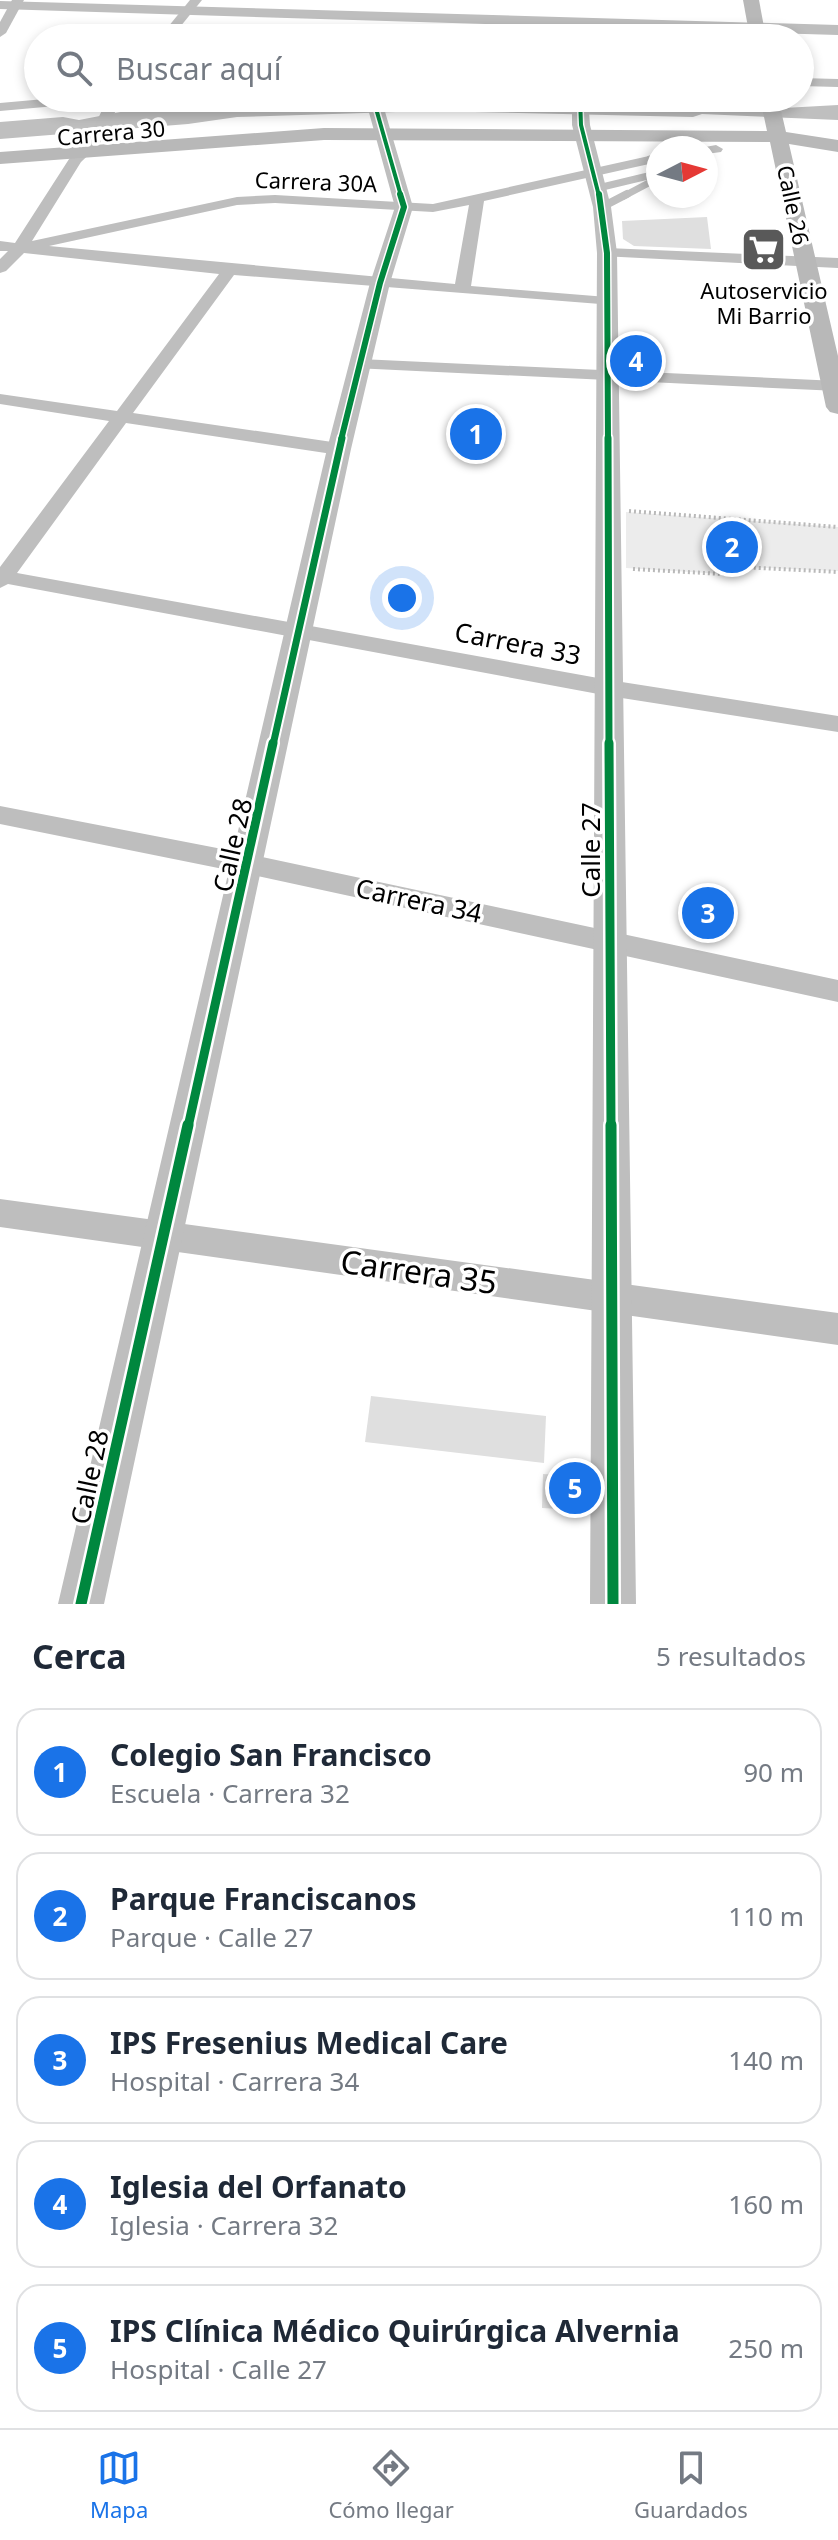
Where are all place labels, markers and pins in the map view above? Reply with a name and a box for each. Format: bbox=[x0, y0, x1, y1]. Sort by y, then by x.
supermarket icon: Autoservicio Mi Barrio bbox=[740, 225, 788, 273]
place label: Autoservicio Mi Barrio bbox=[700, 275, 828, 330]
pin: 4 bbox=[610, 331, 662, 391]
pin: 1 bbox=[450, 404, 502, 464]
pin: 2 bbox=[706, 517, 758, 577]
pin: 3 bbox=[682, 883, 734, 943]
pin: 5 bbox=[549, 1458, 601, 1518]

